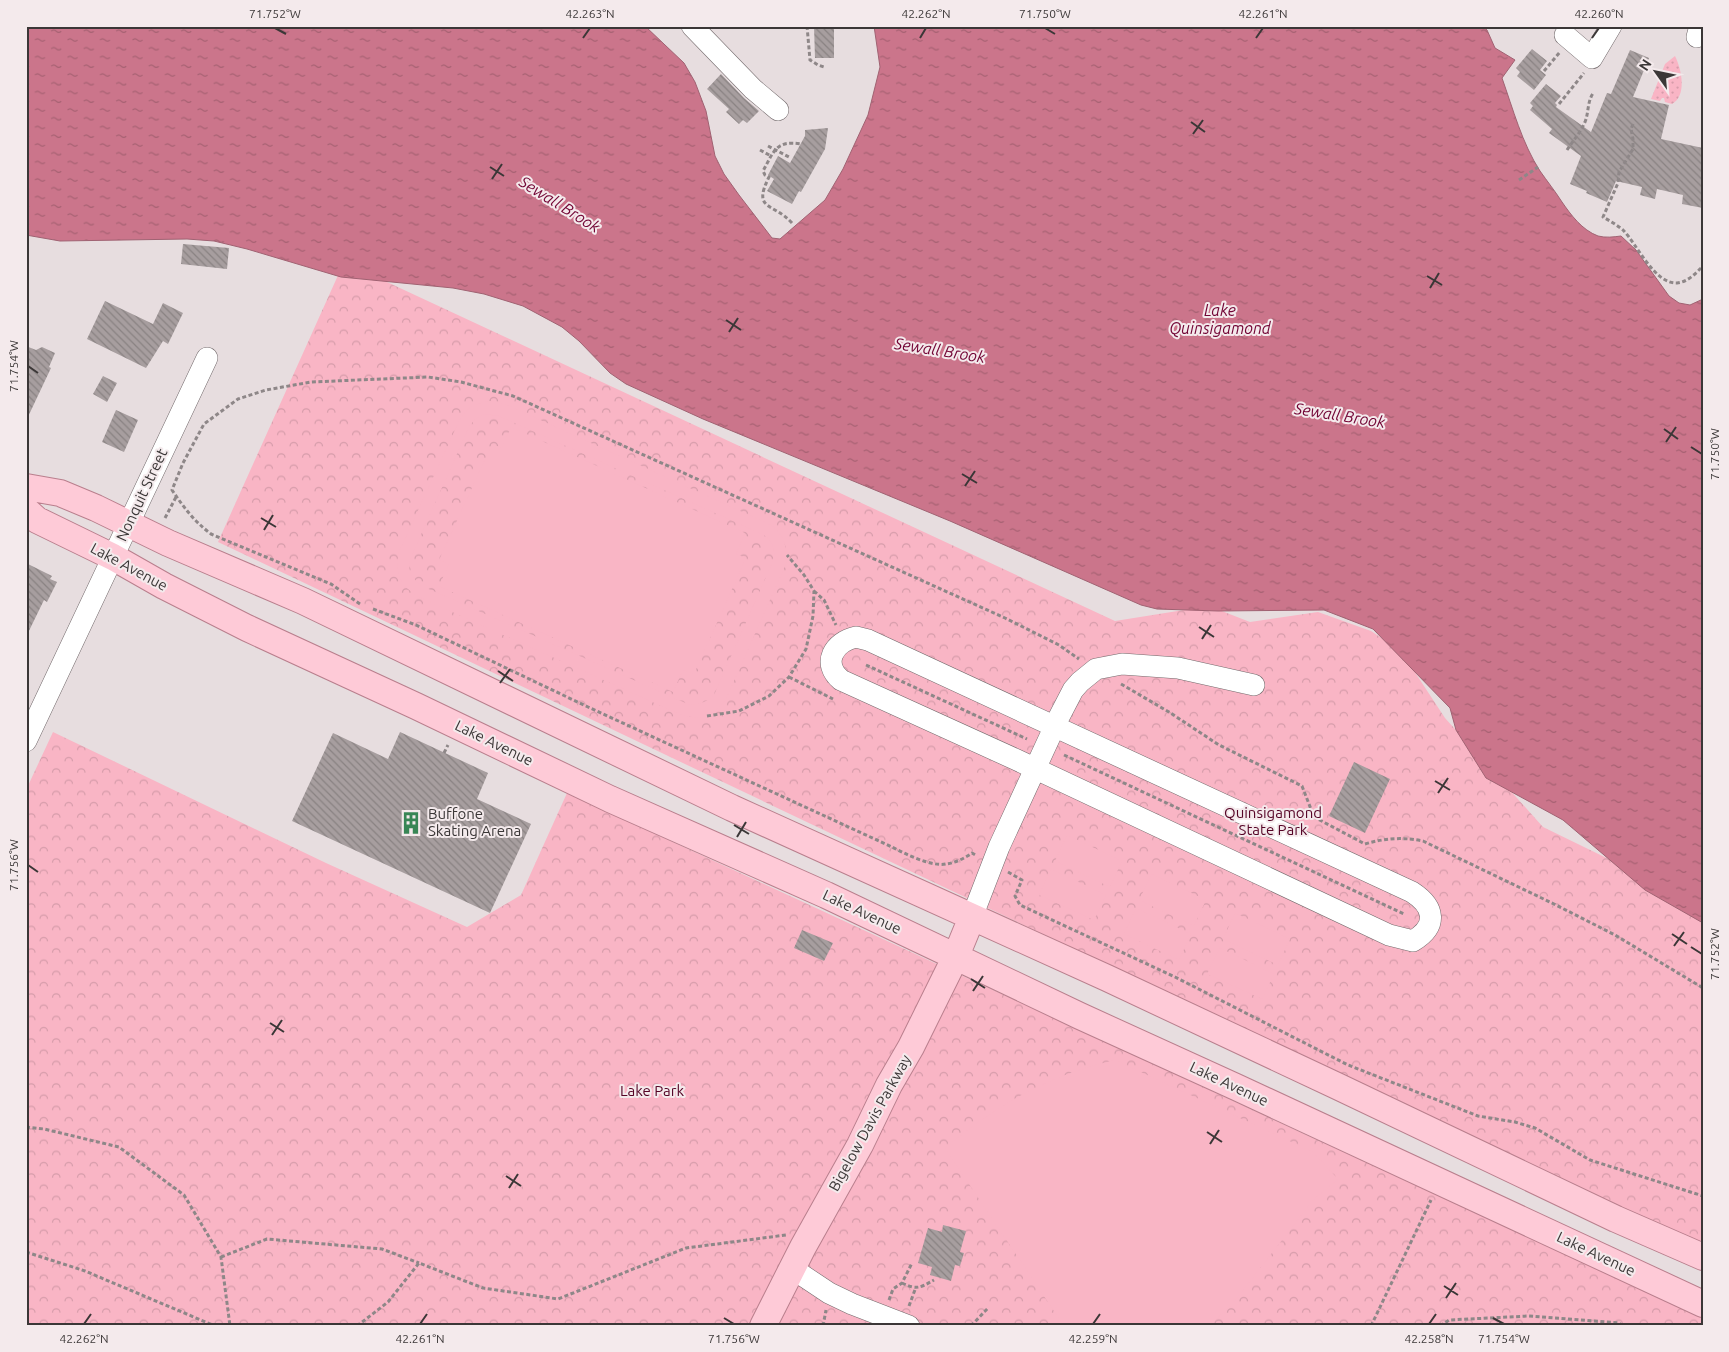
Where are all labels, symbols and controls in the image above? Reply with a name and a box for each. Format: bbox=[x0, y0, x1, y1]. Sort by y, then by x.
text: 71.752°W bbox=[249, 7, 301, 20]
text: 42.263°N bbox=[565, 7, 615, 20]
text: 42.262°N bbox=[901, 7, 951, 20]
text: 71.750°W bbox=[1019, 7, 1071, 20]
text: 42.261°N bbox=[1238, 7, 1288, 20]
text: 42.260°N bbox=[1574, 7, 1624, 20]
north arrow bbox=[1632, 48, 1682, 98]
text: N bbox=[1636, 56, 1655, 74]
water label: Sewall Brook bbox=[516, 172, 604, 236]
water label: Lake Quinsigamond bbox=[1169, 301, 1272, 338]
water label: Sewall Brook bbox=[892, 334, 987, 366]
text: 71.754°W bbox=[7, 340, 20, 392]
water label: Sewall Brook bbox=[1292, 399, 1387, 431]
text: 71.750°W bbox=[1708, 428, 1721, 480]
street label: Nonquit Street bbox=[113, 446, 170, 544]
street label: Lake Avenue bbox=[88, 539, 171, 594]
street label: Lake Avenue bbox=[452, 716, 536, 769]
park label: Quinsigamond State Park bbox=[1224, 804, 1322, 838]
place label: Buffone Skating Arena bbox=[428, 805, 521, 839]
building icon: Buffone Skating Arena bbox=[398, 810, 424, 836]
text: 71.756°W bbox=[7, 839, 20, 891]
street label: Lake Avenue bbox=[820, 886, 904, 937]
text: 71.752°W bbox=[1708, 928, 1721, 980]
street label: Bigelow Davis Parkway bbox=[825, 1052, 914, 1194]
street label: Lake Avenue bbox=[1187, 1058, 1271, 1109]
park label: Lake Park bbox=[620, 1082, 685, 1099]
street label: Lake Avenue bbox=[1554, 1228, 1638, 1279]
text: 42.262°N bbox=[59, 1332, 109, 1345]
text: 42.261°N bbox=[395, 1332, 445, 1345]
text: 71.756°W bbox=[708, 1332, 760, 1345]
text: 42.259°N bbox=[1068, 1332, 1118, 1345]
text: 42.258°N bbox=[1404, 1332, 1454, 1345]
text: 71.754°W bbox=[1478, 1332, 1530, 1345]

